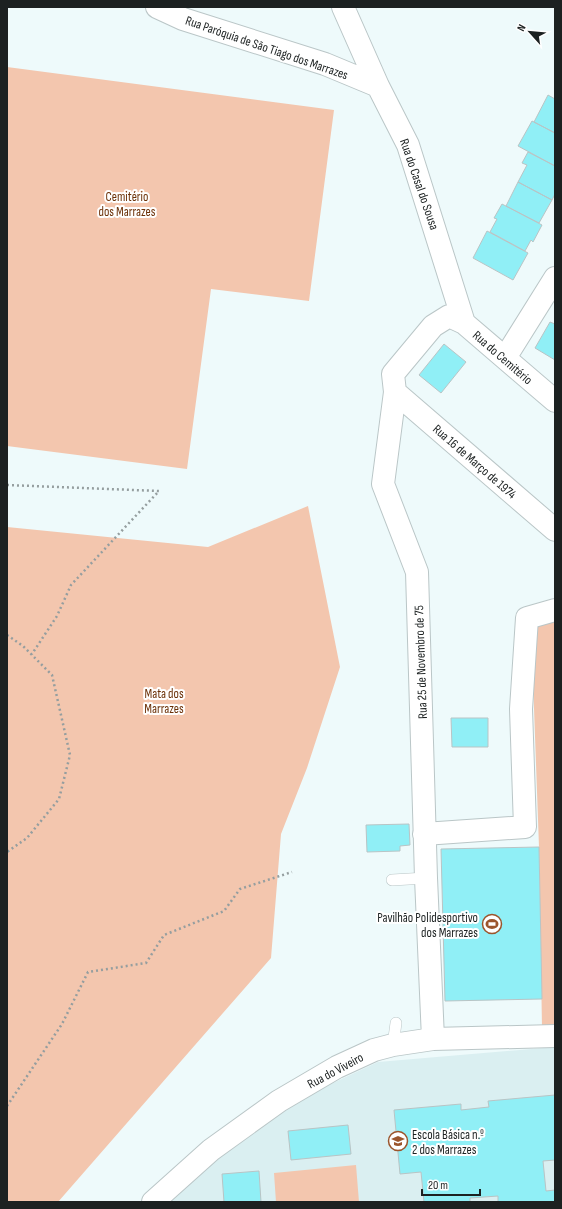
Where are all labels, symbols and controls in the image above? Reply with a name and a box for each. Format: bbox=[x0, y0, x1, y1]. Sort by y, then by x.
north arrow bbox=[510, 12, 550, 52]
street label: Rua Paróquia de São Tiago dos Marrazes bbox=[183, 13, 350, 83]
text: N bbox=[514, 22, 529, 33]
street label: Rua do Casal do Sousa bbox=[396, 137, 442, 232]
park label: Cemitério dos Marrazes bbox=[99, 189, 156, 220]
street label: Rua do Cemitério bbox=[469, 327, 536, 388]
street label: Rua 16 de Março de 1974 bbox=[429, 421, 520, 503]
street label: Rua 25 de Novembro de 75 bbox=[411, 605, 431, 719]
park label: Mata dos Marrazes bbox=[144, 686, 184, 717]
place label: Pavilhão Polidesportivo dos Marrazes bbox=[377, 910, 478, 941]
sports icon: Pavilhão Polidesportivo dos Marrazes bbox=[481, 913, 503, 935]
street label: Rua do Viveiro bbox=[305, 1049, 366, 1092]
place label: Escola Básica n.º 2 dos Marrazes bbox=[412, 1127, 484, 1158]
school or university icon: Escola Básica n.º 2 dos Marrazes bbox=[387, 1130, 409, 1152]
scale bar bbox=[422, 1171, 480, 1197]
text: 20 m bbox=[428, 1178, 448, 1193]

